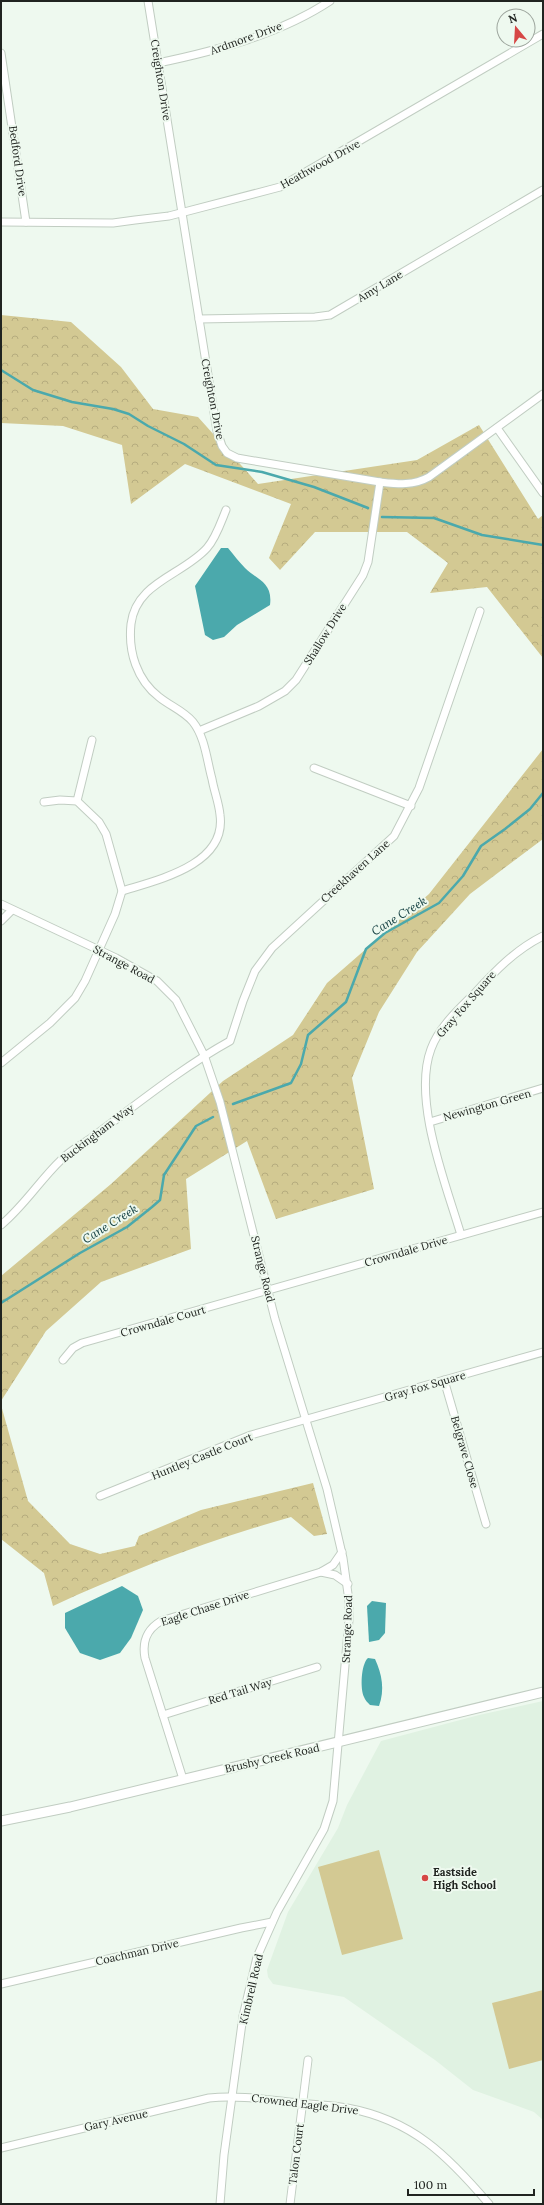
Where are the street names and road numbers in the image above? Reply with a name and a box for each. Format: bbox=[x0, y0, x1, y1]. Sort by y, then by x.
street label: Ardmore Drive bbox=[207, 19, 284, 58]
street label: Creighton Drive bbox=[148, 38, 174, 122]
street label: Bedford Drive bbox=[6, 125, 30, 197]
street label: Heathwood Drive bbox=[278, 136, 362, 192]
street label: Amy Lane bbox=[354, 267, 405, 305]
street label: Creighton Drive bbox=[198, 357, 228, 441]
street label: Shallow Drive bbox=[301, 601, 350, 667]
street label: Creekhaven Lane bbox=[318, 836, 392, 906]
street label: Strange Road bbox=[91, 942, 158, 986]
street label: Gray Fox Square bbox=[433, 968, 499, 1040]
street label: Newington Green bbox=[441, 1086, 533, 1124]
street label: Buckingham Way bbox=[58, 1101, 137, 1165]
street label: Crowndale Drive bbox=[363, 1232, 449, 1270]
street label: Strange Road bbox=[248, 1234, 278, 1304]
street label: Crowndale Court bbox=[119, 1302, 208, 1340]
street label: Gray Fox Square bbox=[383, 1368, 467, 1404]
street label: Belgrave Close bbox=[448, 1414, 482, 1490]
street label: Huntley Castle Court bbox=[149, 1429, 255, 1483]
street label: Eagle Chase Drive bbox=[159, 1587, 251, 1629]
street label: Strange Road bbox=[339, 1594, 355, 1663]
street label: Red Tail Way bbox=[207, 1675, 274, 1707]
street label: Brushy Creek Road bbox=[223, 1740, 321, 1776]
street label: Coachman Drive bbox=[94, 1936, 180, 1968]
street label: Kimbrell Road bbox=[236, 1952, 266, 2026]
street label: Crowned Eagle Drive bbox=[251, 2090, 359, 2118]
street label: Gary Avenue bbox=[83, 2106, 149, 2134]
street label: Talon Court bbox=[285, 2122, 307, 2185]

